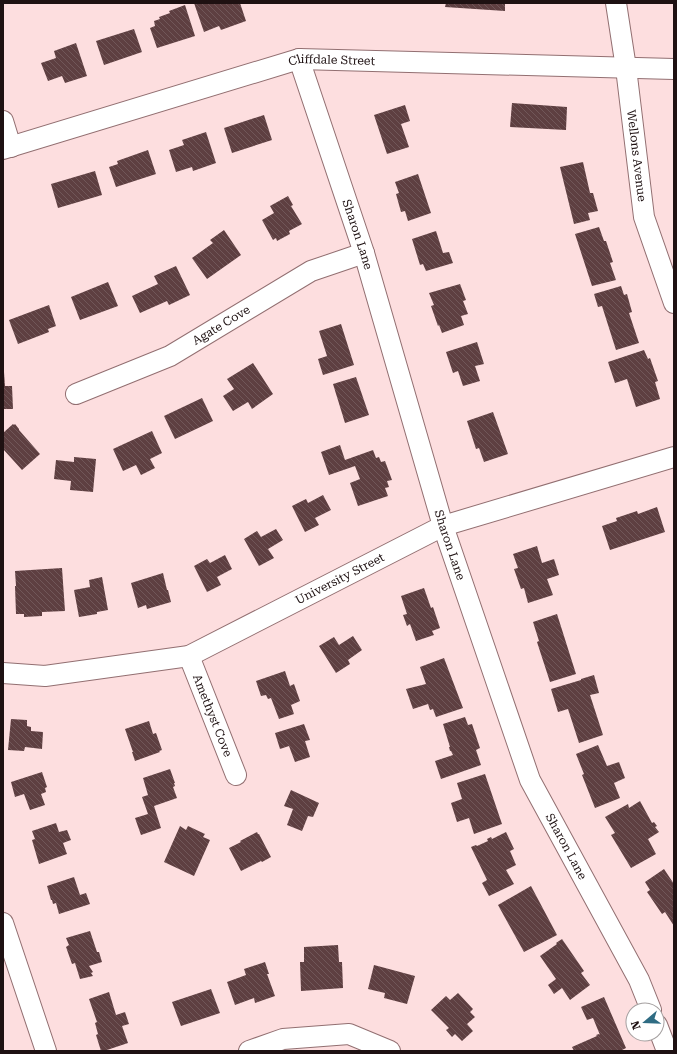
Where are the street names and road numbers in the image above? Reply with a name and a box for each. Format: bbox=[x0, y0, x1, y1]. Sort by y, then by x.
street label: Cliffdale Street bbox=[287, 52, 376, 69]
street label: Wellons Avenue bbox=[624, 109, 649, 203]
street label: Sharon Lane bbox=[340, 198, 376, 272]
street label: Agate Cove bbox=[190, 302, 253, 348]
street label: Sharon Lane bbox=[432, 508, 468, 582]
street label: University Street bbox=[293, 550, 387, 607]
street label: Amethyst Cove bbox=[190, 672, 235, 759]
street label: Sharon Lane bbox=[543, 811, 590, 882]

